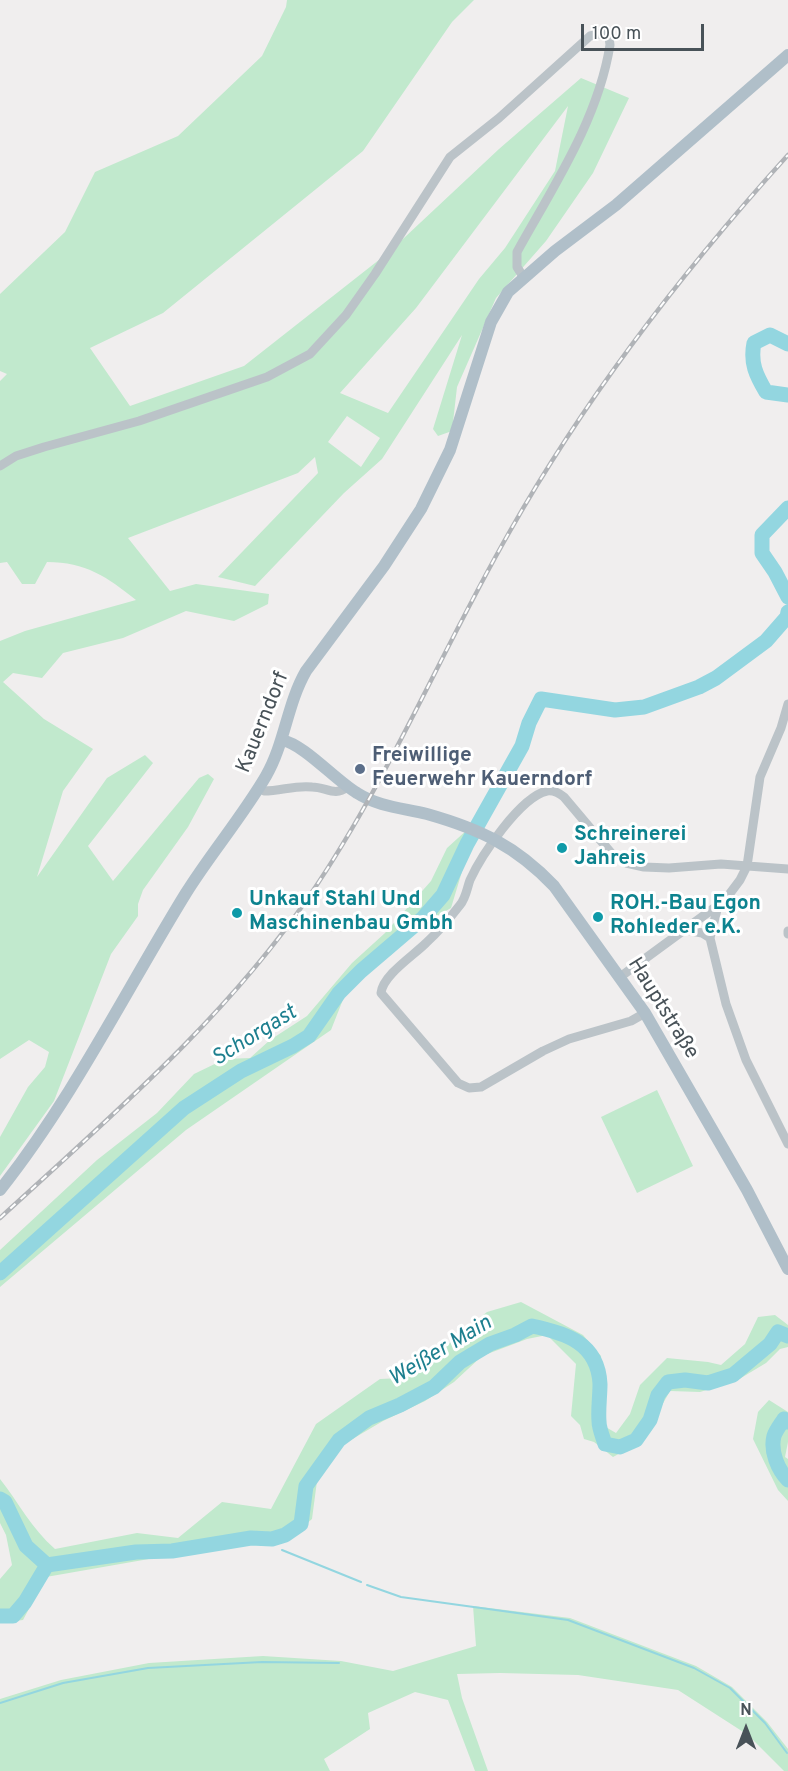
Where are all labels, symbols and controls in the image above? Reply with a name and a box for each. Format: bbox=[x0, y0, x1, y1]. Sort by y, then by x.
scale bar bbox=[584, 12, 707, 50]
text: 100 m bbox=[592, 23, 641, 46]
street label: Kauerndorf bbox=[232, 669, 296, 777]
place label: Freiwillige Feuerwehr Kauerndorf bbox=[372, 744, 592, 794]
marker: Freiwillige Feuerwehr Kauerndorf bbox=[353, 762, 367, 776]
place label: Schreinerei Jahreis bbox=[574, 823, 686, 873]
marker: Schreinerei Jahreis bbox=[555, 841, 569, 855]
place label: Unkauf Stahl Und Maschinenbau Gmbh bbox=[249, 888, 453, 938]
place label: ROH.-Bau Egon Rohleder e.K. bbox=[610, 892, 761, 942]
marker: Unkauf Stahl Und Maschinenbau Gmbh bbox=[230, 906, 244, 920]
marker: ROH.-Bau Egon Rohleder e.K. bbox=[591, 910, 605, 924]
street label: Hauptstraße bbox=[621, 954, 703, 1064]
water label: Schorgast bbox=[208, 1001, 302, 1073]
water label: Weißer Main bbox=[385, 1311, 497, 1393]
north arrow bbox=[716, 1699, 776, 1759]
text: N bbox=[740, 1701, 752, 1721]

